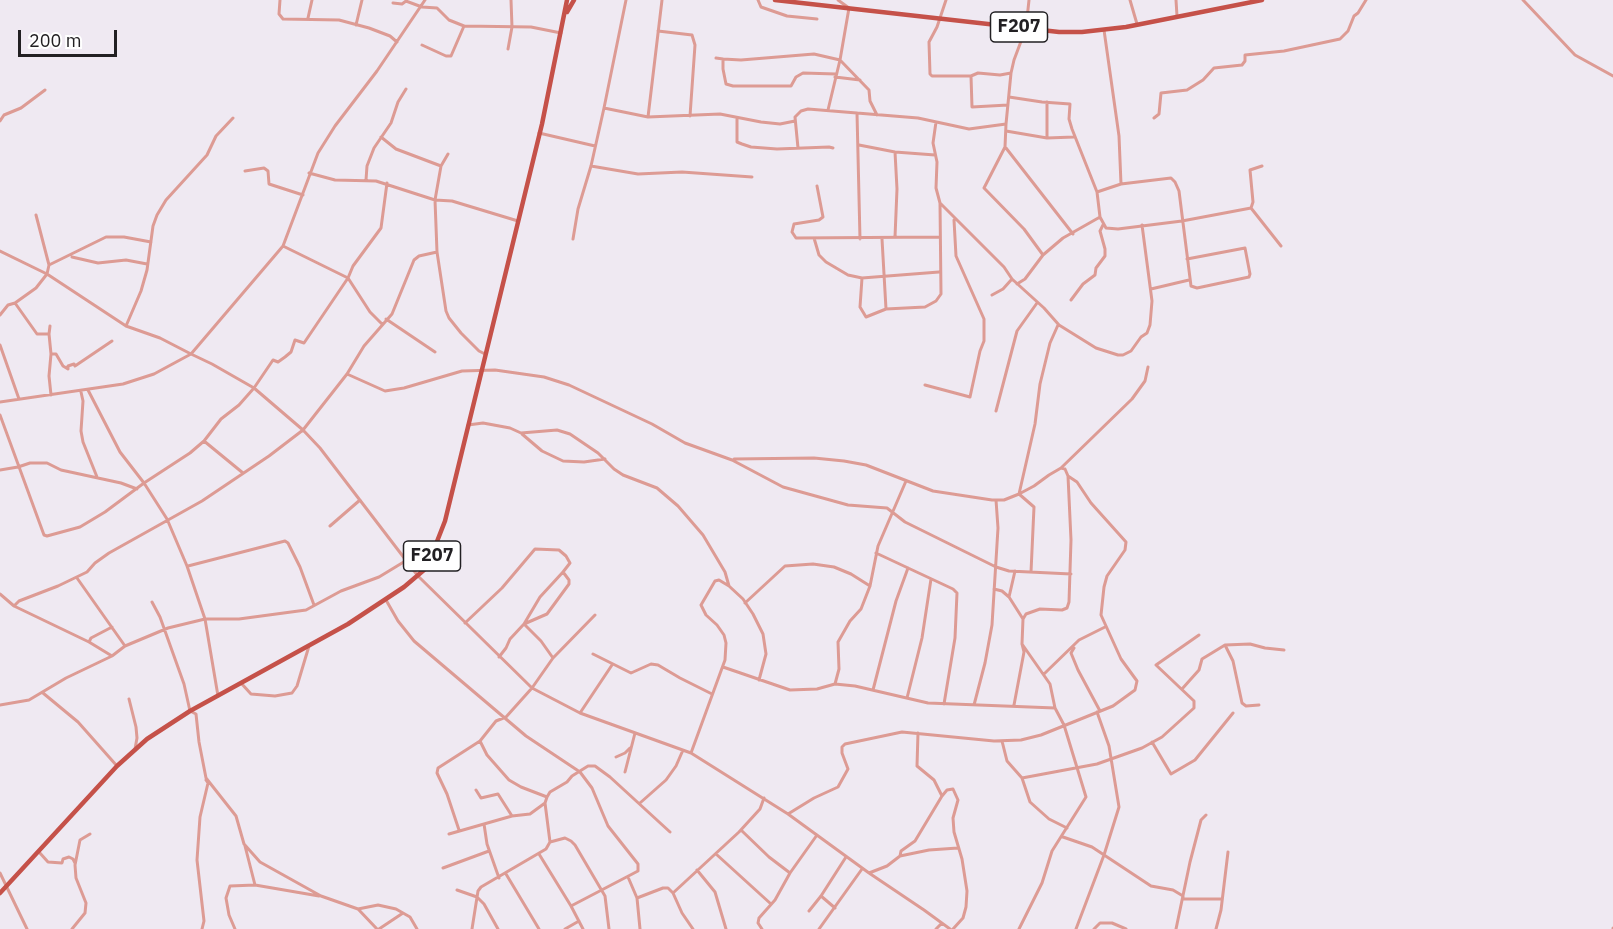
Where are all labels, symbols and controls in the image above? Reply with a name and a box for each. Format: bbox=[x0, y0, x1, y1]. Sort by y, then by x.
road number: F207 bbox=[990, 12, 1048, 42]
scale bar bbox=[21, 18, 120, 56]
text: 200 m bbox=[29, 29, 81, 52]
road number: F207 bbox=[404, 541, 460, 571]

